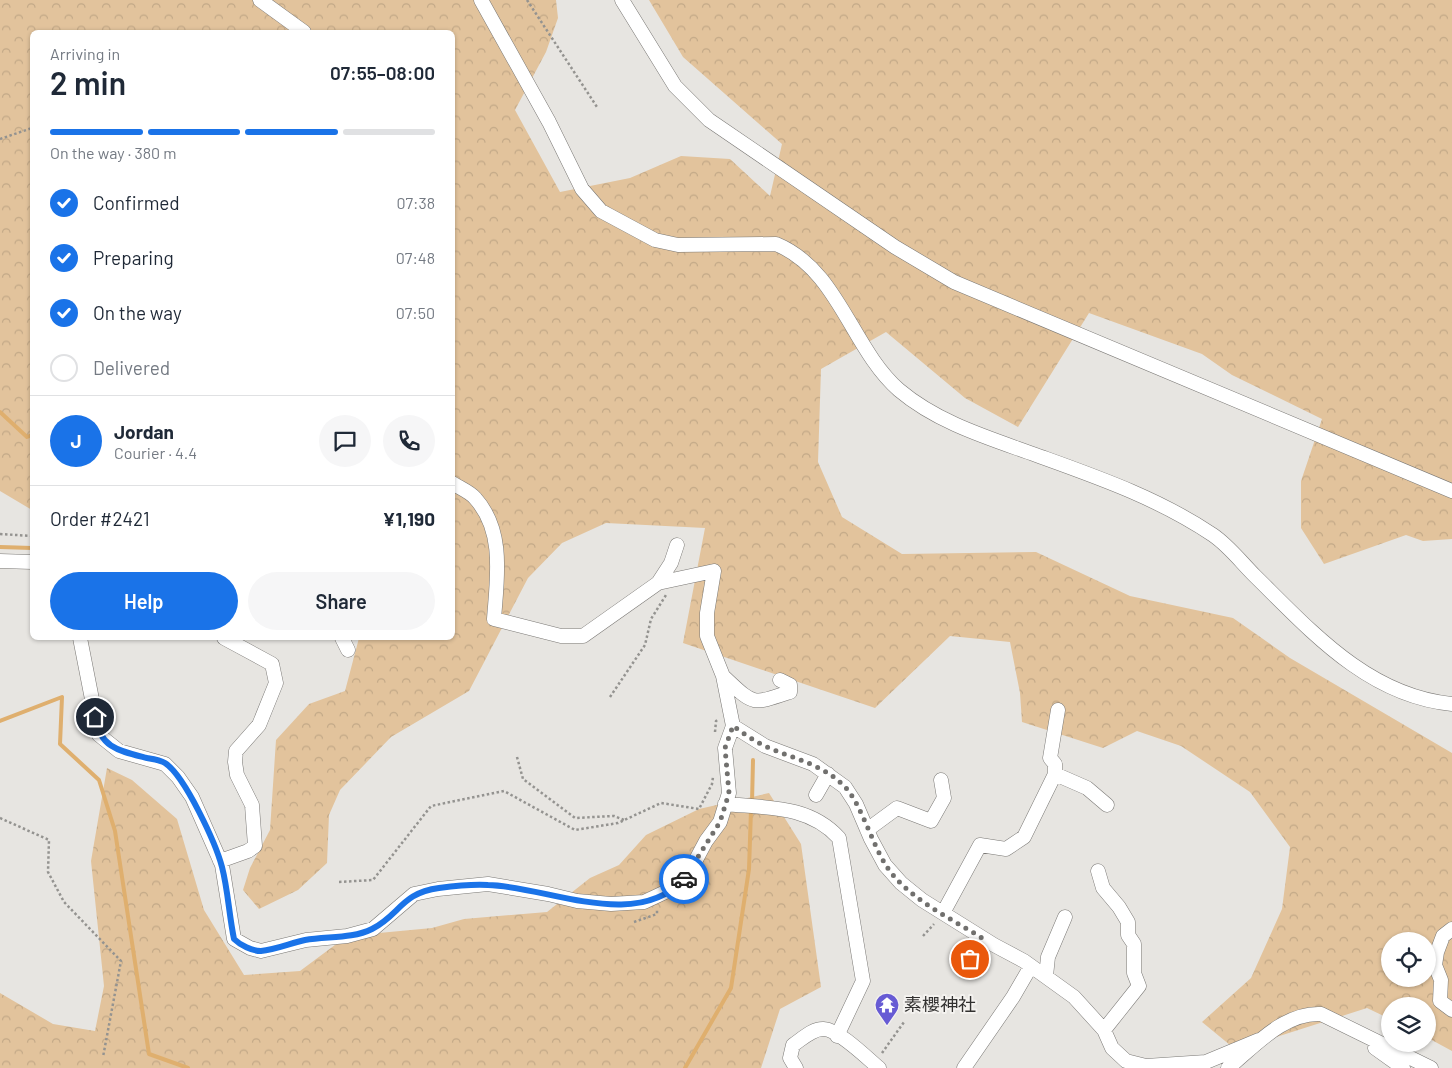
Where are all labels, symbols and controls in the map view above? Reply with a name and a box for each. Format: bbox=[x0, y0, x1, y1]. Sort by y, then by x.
text: Arriving in bbox=[50, 44, 120, 63]
text: 07:55–08:00 bbox=[330, 61, 435, 84]
text: 2 min bbox=[50, 63, 126, 101]
text: On the way · 380 m bbox=[50, 143, 176, 162]
icon: check bbox=[50, 189, 78, 217]
text: Confirmed bbox=[93, 191, 180, 214]
text: 07:38 bbox=[396, 193, 435, 212]
icon: check bbox=[50, 244, 78, 272]
text: Preparing bbox=[93, 246, 174, 269]
text: 07:48 bbox=[396, 248, 435, 267]
icon: check bbox=[50, 299, 78, 327]
text: On the way bbox=[93, 301, 182, 324]
text: 07:50 bbox=[396, 303, 435, 322]
text: Delivered bbox=[93, 356, 170, 379]
button: chat bbox=[319, 415, 371, 467]
button: phone bbox=[383, 415, 435, 467]
text: Jordan bbox=[114, 420, 174, 443]
text: J bbox=[70, 429, 82, 452]
text: Courier · 4.4 bbox=[114, 443, 197, 462]
text: Order #2421 bbox=[50, 507, 150, 530]
text: ¥1,190 bbox=[383, 507, 435, 530]
button: Help bbox=[50, 572, 238, 630]
button: Share bbox=[248, 572, 435, 630]
pin bbox=[74, 696, 116, 738]
icon: home bbox=[81, 703, 109, 731]
courier bbox=[659, 854, 709, 904]
icon: car bbox=[670, 865, 698, 893]
map controls bbox=[1381, 932, 1436, 1052]
button: locate bbox=[1381, 932, 1436, 987]
pin bbox=[949, 938, 991, 980]
icon: bag bbox=[956, 945, 984, 973]
temple icon: 素櫻神社 bbox=[874, 992, 900, 1026]
place label: 素櫻神社 bbox=[904, 993, 976, 1015]
button: layers bbox=[1381, 997, 1436, 1052]

